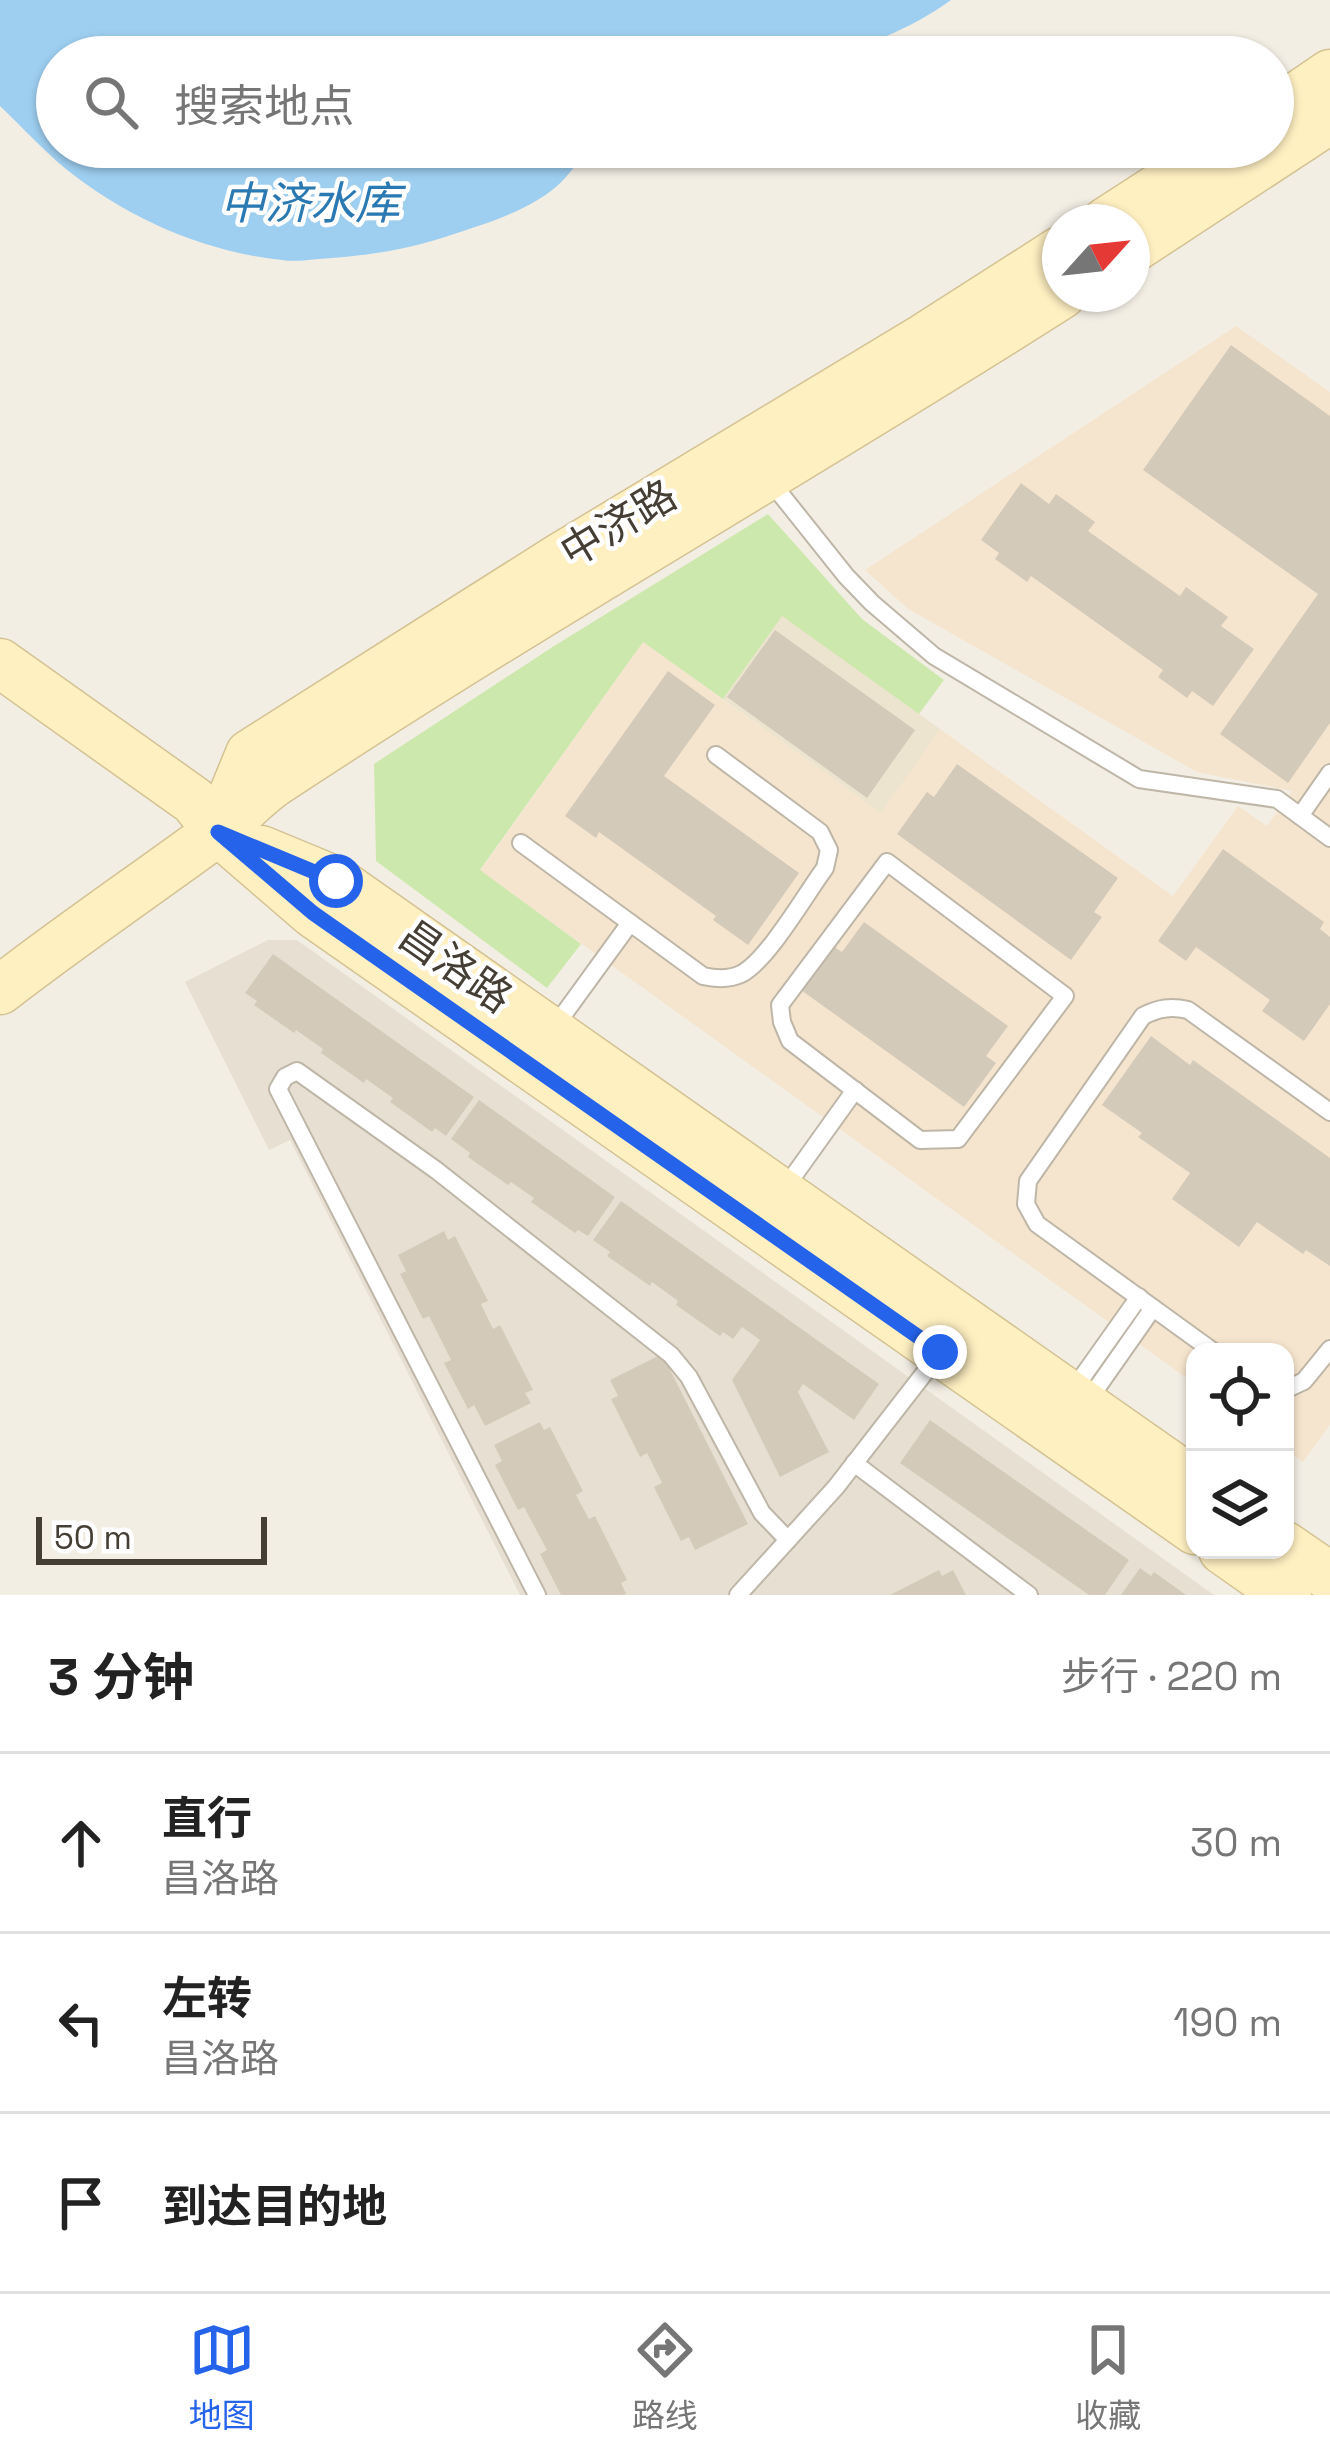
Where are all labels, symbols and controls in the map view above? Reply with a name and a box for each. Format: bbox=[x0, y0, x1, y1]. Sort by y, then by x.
search box bbox=[36, 36, 1294, 168]
icon: search bbox=[78, 69, 144, 135]
text: 搜索地点 bbox=[174, 78, 354, 135]
water label: 中济水库 bbox=[220, 175, 407, 232]
north arrow bbox=[1042, 204, 1150, 312]
street label: 中济路 bbox=[551, 468, 686, 579]
route start bbox=[309, 854, 363, 908]
street label: 昌洛路 bbox=[389, 909, 523, 1024]
route end bbox=[913, 1325, 967, 1379]
map controls bbox=[1186, 1343, 1294, 1559]
button: locate bbox=[1186, 1343, 1294, 1451]
button: layers bbox=[1186, 1451, 1294, 1559]
scale bar bbox=[36, 1511, 267, 1564]
text: 50 m bbox=[54, 1517, 132, 1559]
text: 3 分钟 bbox=[48, 1645, 194, 1710]
text: 步行 · 220 m bbox=[1061, 1652, 1282, 1701]
text: 直行 bbox=[162, 1790, 252, 1847]
icon: ahead bbox=[48, 1810, 114, 1876]
text: 30 m bbox=[1190, 1818, 1282, 1867]
text: 昌洛路 bbox=[162, 1854, 279, 1903]
text: 左转 bbox=[162, 1970, 252, 2027]
icon: left bbox=[48, 1990, 114, 2056]
text: 190 m bbox=[1173, 1998, 1282, 2047]
text: 昌洛路 bbox=[162, 2034, 279, 2083]
icon: arrive bbox=[48, 2170, 114, 2236]
text: 到达目的地 bbox=[162, 2178, 387, 2235]
tab: 地图 bbox=[189, 2317, 255, 2437]
tab: 路线 bbox=[632, 2317, 698, 2437]
tab: 收藏 bbox=[1075, 2317, 1141, 2437]

